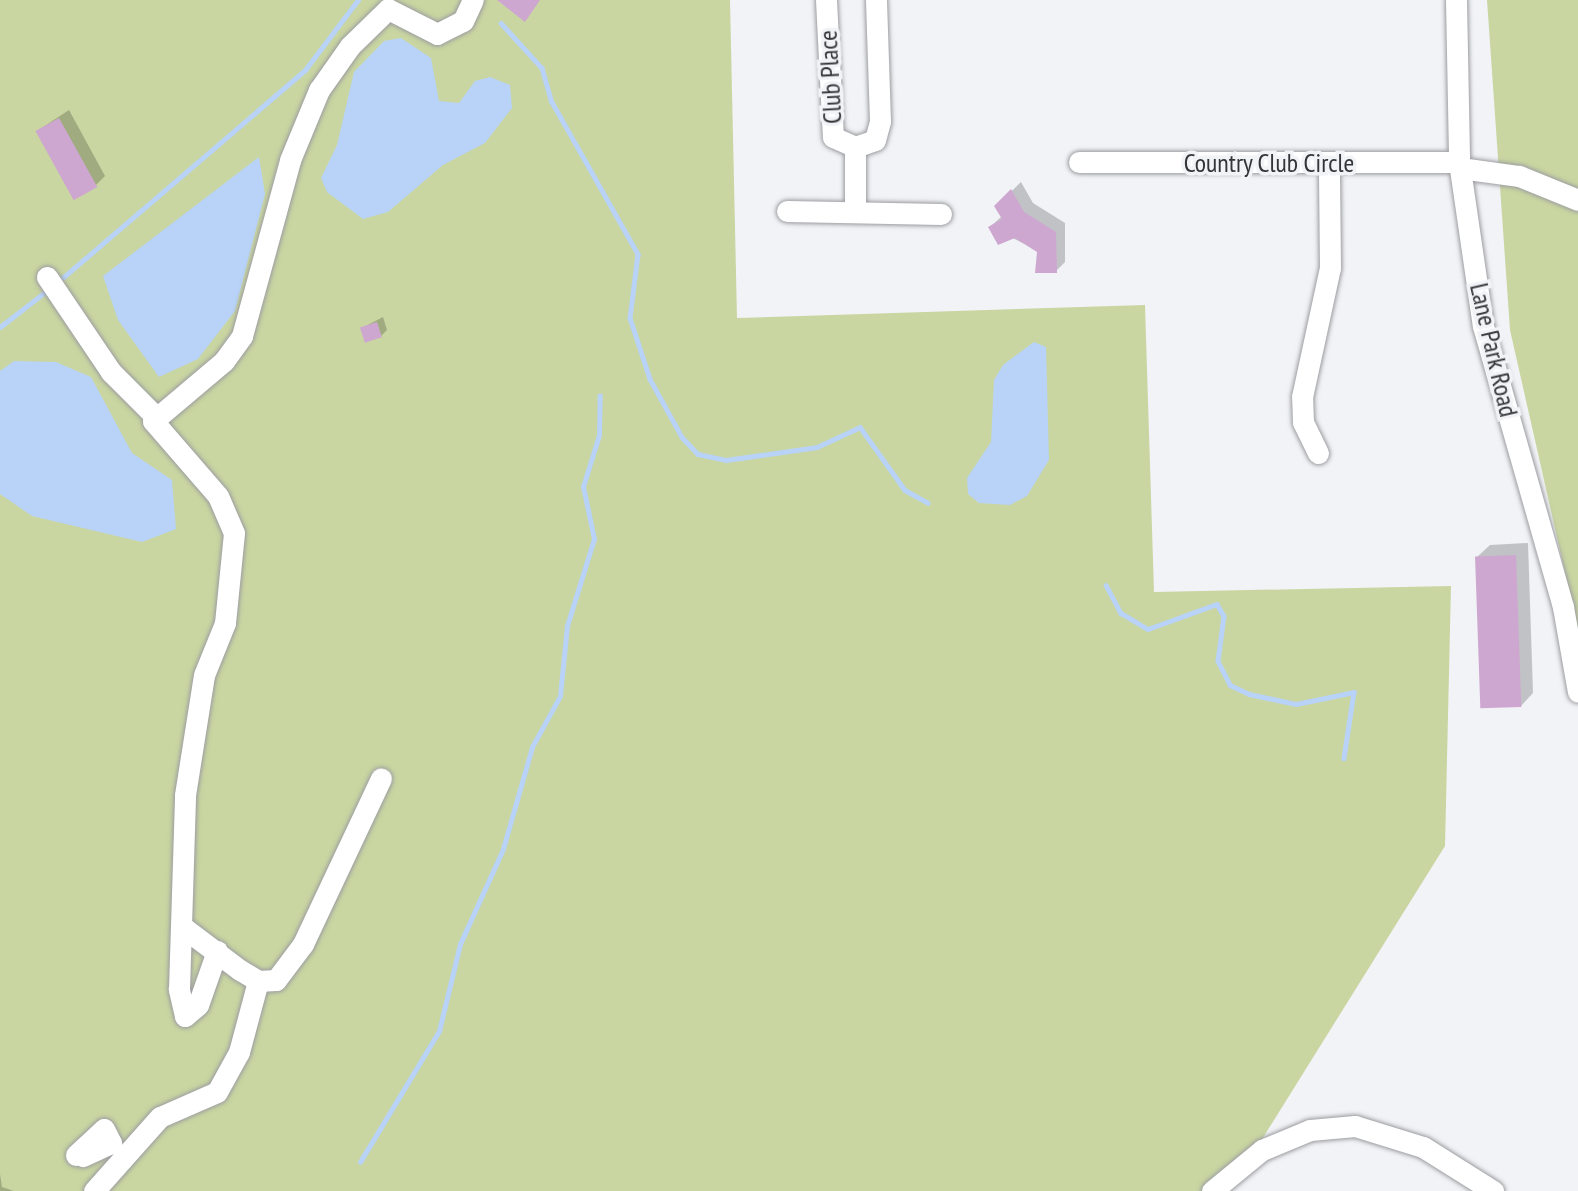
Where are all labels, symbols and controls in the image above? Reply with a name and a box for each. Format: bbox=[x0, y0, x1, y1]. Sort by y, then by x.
street label: Club Place bbox=[812, 29, 848, 125]
street label: Country Club Circle bbox=[1183, 147, 1355, 179]
street label: Lane Park Road bbox=[1463, 280, 1525, 420]

